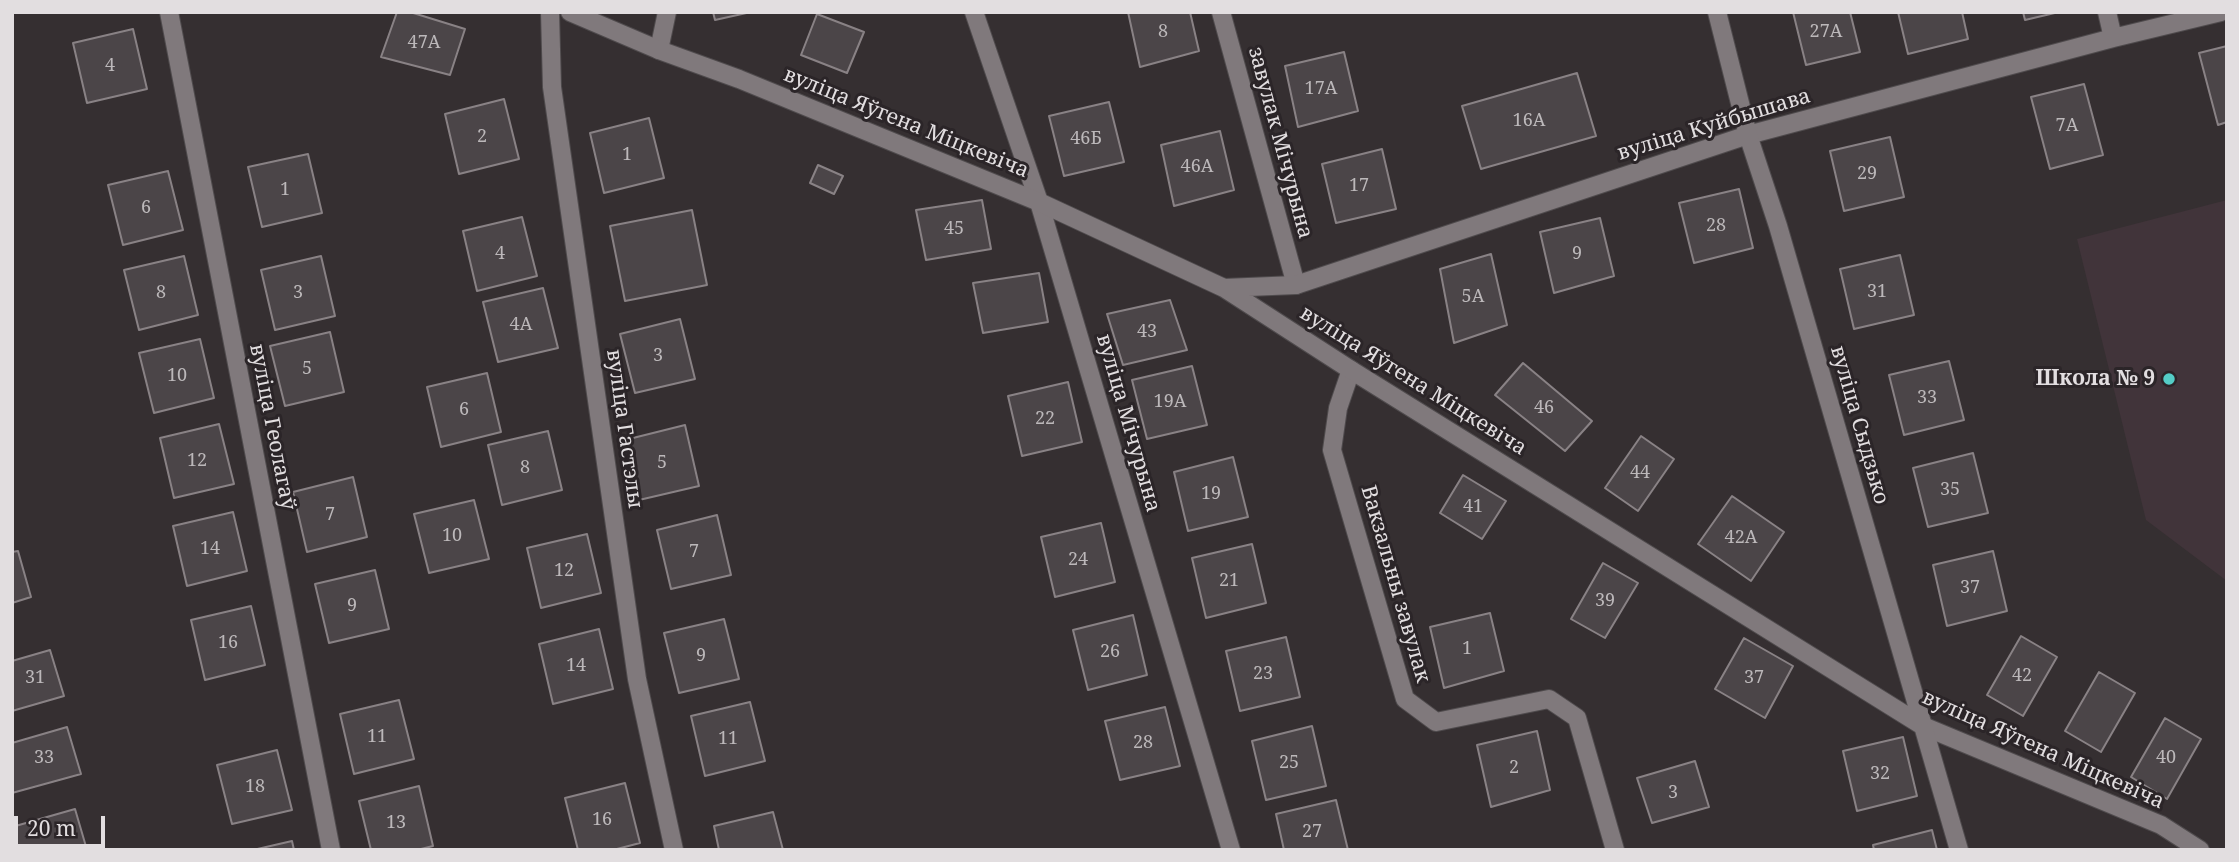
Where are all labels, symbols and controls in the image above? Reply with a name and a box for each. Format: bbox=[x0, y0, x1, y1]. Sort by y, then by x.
house number: 8 bbox=[1158, 21, 1168, 43]
house number: 27А bbox=[1810, 21, 1842, 43]
house number: 47А bbox=[408, 32, 440, 54]
street label: завулак Мічурына bbox=[1242, 44, 1318, 242]
house number: 4 bbox=[105, 55, 115, 77]
street label: вуліца Яўгена Міцкевіча bbox=[780, 62, 1032, 184]
house number: 17А bbox=[1305, 78, 1337, 100]
street label: вуліца Куйбышава bbox=[1614, 84, 1814, 166]
house number: 16А bbox=[1513, 110, 1545, 132]
house number: 7А bbox=[2056, 115, 2078, 137]
house number: 2 bbox=[477, 126, 487, 148]
house number: 46Б bbox=[1070, 128, 1102, 150]
house number: 1 bbox=[622, 144, 632, 166]
house number: 46А bbox=[1181, 156, 1213, 178]
house number: 29 bbox=[1857, 163, 1877, 185]
house number: 17 bbox=[1349, 175, 1369, 197]
house number: 1 bbox=[280, 179, 290, 201]
house number: 6 bbox=[141, 197, 151, 219]
house number: 28 bbox=[1706, 215, 1726, 237]
house number: 45 bbox=[944, 218, 964, 240]
house number: 4 bbox=[495, 243, 505, 265]
house number: 9 bbox=[1572, 243, 1582, 265]
house number: 31 bbox=[1867, 281, 1887, 303]
house number: 8 bbox=[156, 282, 166, 304]
house number: 3 bbox=[293, 282, 303, 304]
house number: 5А bbox=[1462, 286, 1484, 308]
street label: вуліца Яўгена Міцкевіча bbox=[1295, 301, 1531, 461]
house number: 4А bbox=[510, 314, 532, 336]
house number: 43 bbox=[1137, 321, 1157, 343]
street label: вуліца Мічурына bbox=[1091, 331, 1165, 515]
street label: вуліца Геолагаў bbox=[244, 342, 300, 512]
street label: вуліца Сыдзько bbox=[1824, 343, 1894, 507]
house number: 3 bbox=[653, 345, 663, 367]
street label: вуліца Гастэлы bbox=[600, 348, 648, 510]
house number: 5 bbox=[302, 358, 312, 380]
house number: 10 bbox=[167, 365, 187, 387]
place label: Школа № 9 bbox=[2035, 366, 2155, 392]
marker: Школа № 9 bbox=[2161, 371, 2177, 387]
house number: 33 bbox=[1917, 387, 1937, 409]
house number: 19А bbox=[1154, 391, 1186, 413]
house number: 46 bbox=[1534, 397, 1554, 419]
house number: 6 bbox=[459, 399, 469, 421]
house number: 22 bbox=[1035, 408, 1055, 430]
house number: 12 bbox=[187, 450, 207, 472]
house number: 5 bbox=[657, 452, 667, 474]
house number: 8 bbox=[520, 457, 530, 479]
house number: 44 bbox=[1630, 462, 1650, 484]
house number: 35 bbox=[1940, 479, 1960, 501]
house number: 19 bbox=[1201, 483, 1221, 505]
street label: Вакзальны завулак bbox=[1355, 483, 1435, 685]
house number: 41 bbox=[1463, 496, 1483, 518]
house number: 7 bbox=[325, 504, 335, 526]
house number: 10 bbox=[442, 525, 462, 547]
house number: 42А bbox=[1725, 527, 1757, 549]
house number: 14 bbox=[200, 538, 220, 560]
house number: 7 bbox=[689, 541, 699, 563]
house number: 24 bbox=[1068, 549, 1088, 571]
house number: 12 bbox=[554, 560, 574, 582]
house number: 21 bbox=[1219, 570, 1239, 592]
house number: 37 bbox=[1960, 577, 1980, 599]
house number: 39 bbox=[1595, 590, 1615, 612]
house number: 9 bbox=[347, 595, 357, 617]
house number: 16 bbox=[218, 632, 238, 654]
house number: 1 bbox=[1462, 638, 1472, 660]
house number: 26 bbox=[1100, 641, 1120, 663]
house number: 9 bbox=[696, 645, 706, 667]
house number: 14 bbox=[566, 655, 586, 677]
house number: 23 bbox=[1253, 663, 1273, 685]
house number: 42 bbox=[2012, 665, 2032, 687]
house number: 31 bbox=[25, 667, 45, 689]
house number: 37 bbox=[1744, 667, 1764, 689]
street label: вуліца Яўгена Міцкевіча bbox=[1918, 685, 2168, 815]
house number: 11 bbox=[367, 726, 387, 748]
house number: 11 bbox=[718, 728, 738, 750]
house number: 28 bbox=[1133, 732, 1153, 754]
house number: 33 bbox=[34, 747, 54, 769]
house number: 40 bbox=[2156, 747, 2176, 769]
house number: 25 bbox=[1279, 752, 1299, 774]
house number: 2 bbox=[1509, 757, 1519, 779]
house number: 32 bbox=[1870, 763, 1890, 785]
house number: 18 bbox=[245, 776, 265, 798]
house number: 3 bbox=[1668, 782, 1678, 804]
scale bar bbox=[18, 802, 108, 846]
house number: 16 bbox=[592, 809, 612, 831]
house number: 13 bbox=[386, 812, 406, 834]
text: 20 m bbox=[27, 814, 76, 842]
house number: 27 bbox=[1302, 821, 1322, 843]

